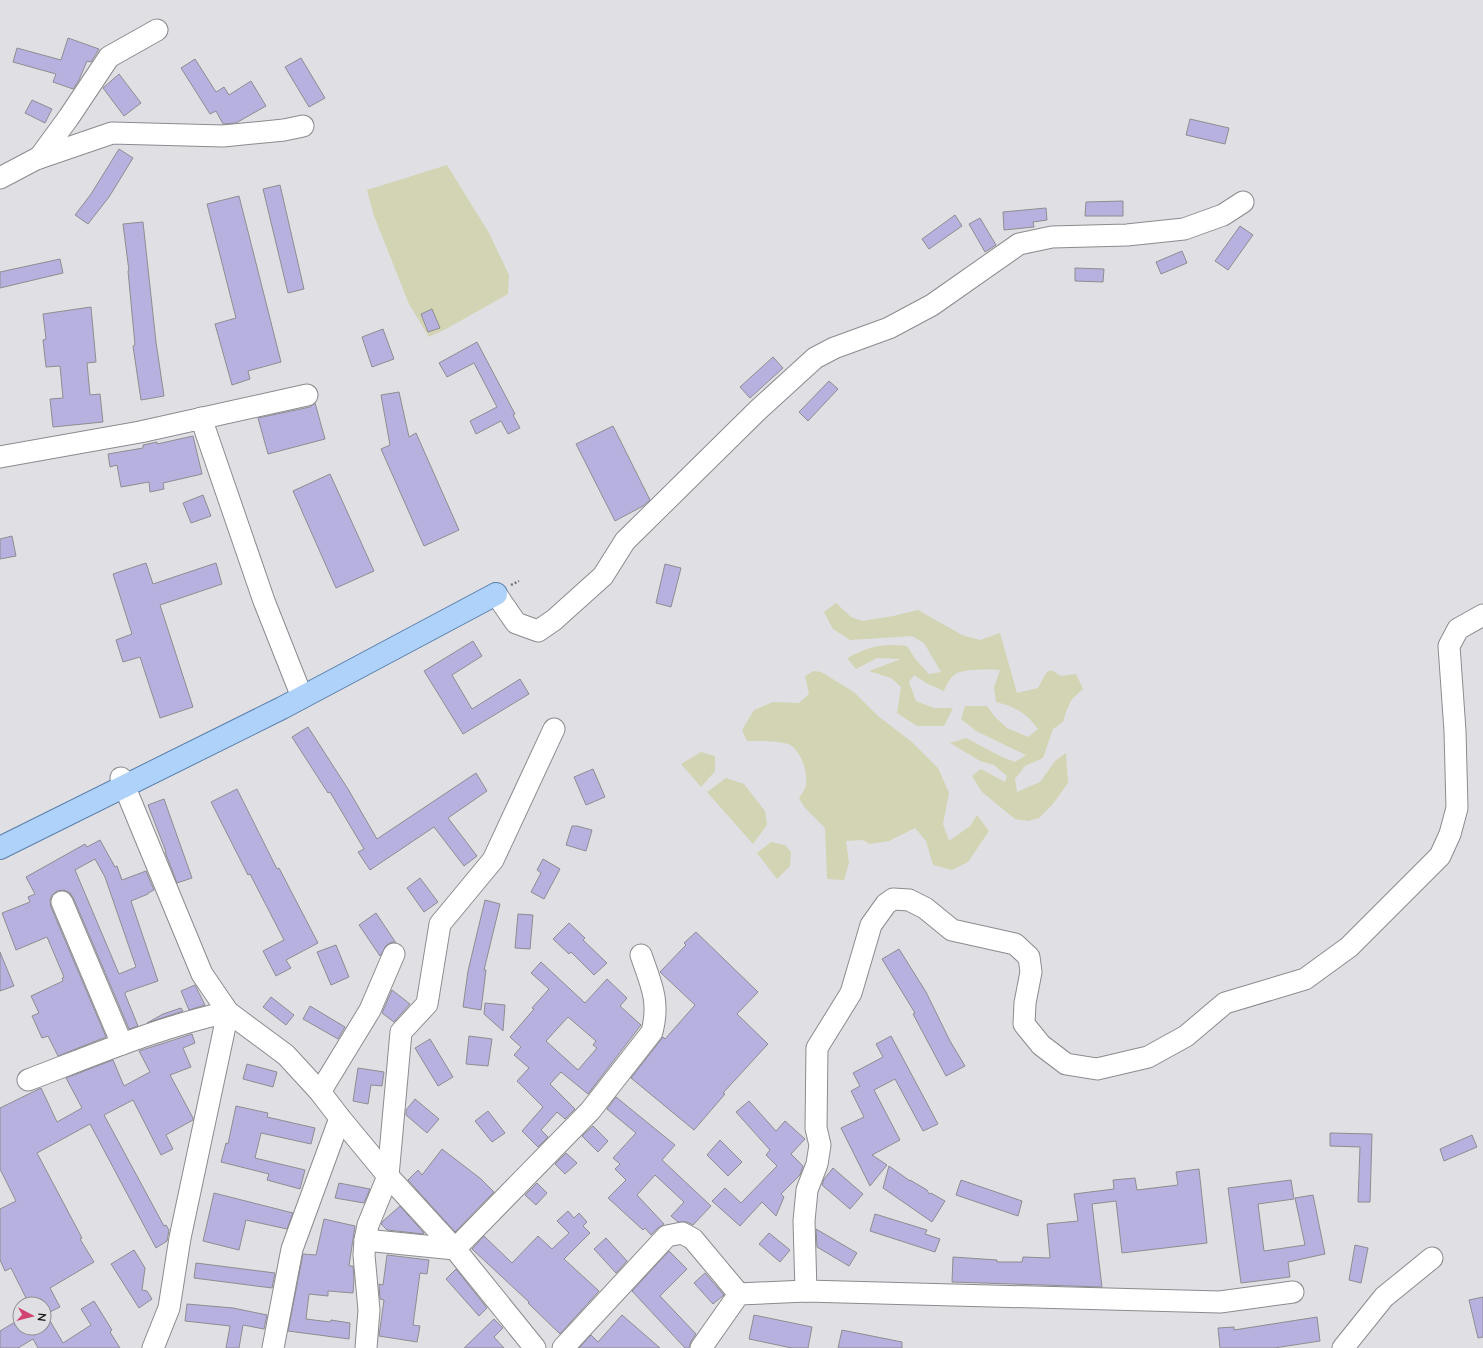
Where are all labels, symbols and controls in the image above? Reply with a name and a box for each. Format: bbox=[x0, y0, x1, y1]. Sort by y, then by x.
north arrow bbox=[12, 1296, 52, 1336]
text: N bbox=[35, 1312, 49, 1322]

